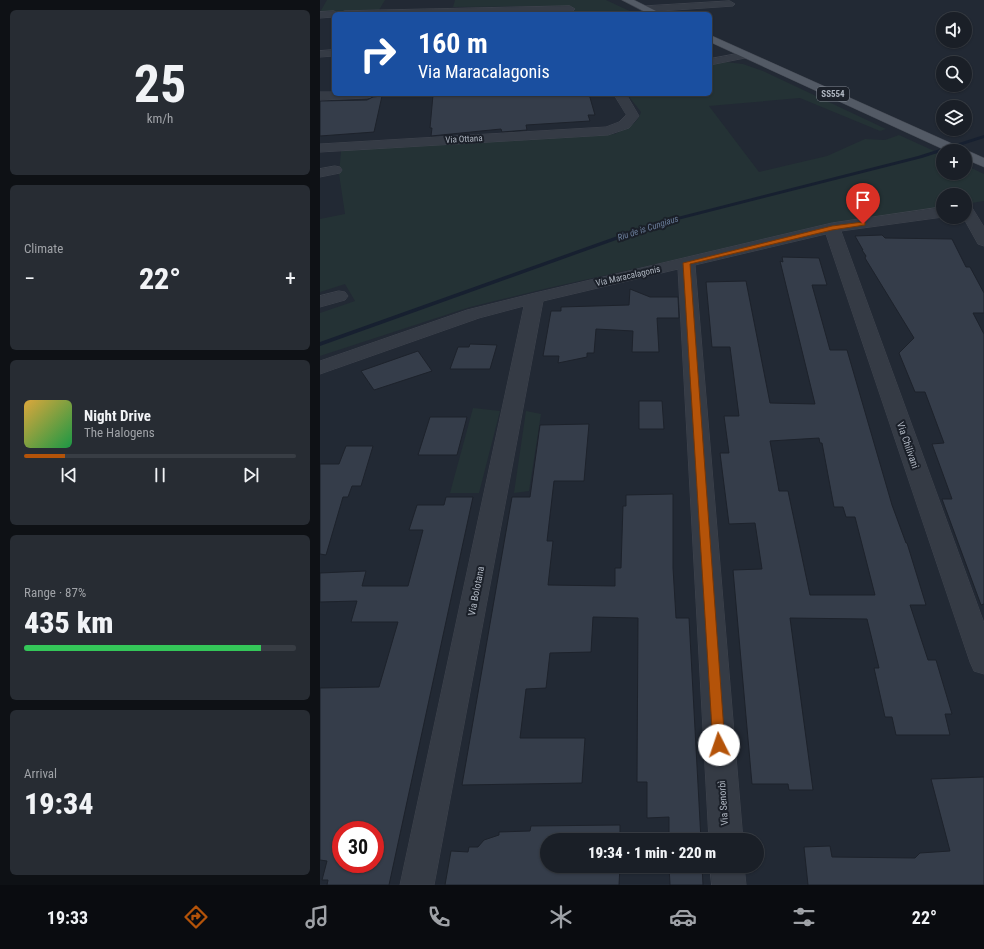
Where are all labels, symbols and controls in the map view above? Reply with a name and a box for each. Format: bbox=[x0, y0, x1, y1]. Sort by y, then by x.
map controls bbox=[936, 12, 972, 224]
button: sound bbox=[936, 12, 972, 48]
text: 160 m bbox=[418, 27, 488, 60]
icon: right bbox=[352, 28, 404, 80]
text: 25 bbox=[134, 54, 186, 115]
button: search bbox=[936, 56, 972, 92]
text: Via Maracalagonis bbox=[418, 61, 550, 82]
road number: SS554 bbox=[817, 87, 849, 101]
button: layers bbox=[936, 100, 972, 136]
text: km/h bbox=[147, 111, 173, 126]
street label: Via Ottana bbox=[445, 133, 483, 145]
button: + bbox=[936, 144, 972, 180]
pin bbox=[846, 183, 880, 224]
button: − bbox=[936, 188, 972, 224]
icon: arrive bbox=[852, 189, 874, 211]
water label: Riu de is Cungiaus bbox=[616, 213, 680, 243]
text: Climate bbox=[24, 241, 63, 256]
text: 22° bbox=[139, 261, 181, 296]
street label: Via Maracalagonis bbox=[595, 264, 661, 288]
text: − bbox=[24, 266, 35, 291]
text: + bbox=[285, 266, 296, 291]
text: Night Drive bbox=[84, 407, 151, 425]
street label: Via Chilivani bbox=[895, 420, 921, 470]
text: The Halogens bbox=[84, 425, 155, 440]
icon: previous bbox=[58, 464, 80, 486]
icon: pause bbox=[149, 464, 171, 486]
icon: next bbox=[240, 464, 262, 486]
street label: Via Bolotana bbox=[466, 565, 486, 617]
text: Range · 87% bbox=[24, 585, 86, 600]
text: 435 km bbox=[24, 605, 113, 640]
position arrow bbox=[698, 724, 740, 766]
text: Arrival bbox=[24, 766, 57, 781]
street label: Via Senorbì bbox=[716, 780, 730, 826]
text: 19:34 bbox=[24, 786, 93, 821]
speed limit sign: 30 bbox=[332, 821, 384, 873]
text: 19:34 · 1 min · 220 m bbox=[588, 844, 716, 862]
icon: directions bbox=[182, 903, 210, 931]
icon: music bbox=[303, 903, 331, 931]
icon: phone bbox=[425, 903, 453, 931]
icon: climate bbox=[547, 903, 575, 931]
icon: car bbox=[669, 903, 697, 931]
icon: filters bbox=[790, 903, 818, 931]
text: 19:33 bbox=[47, 907, 88, 928]
text: 22° bbox=[912, 907, 937, 928]

